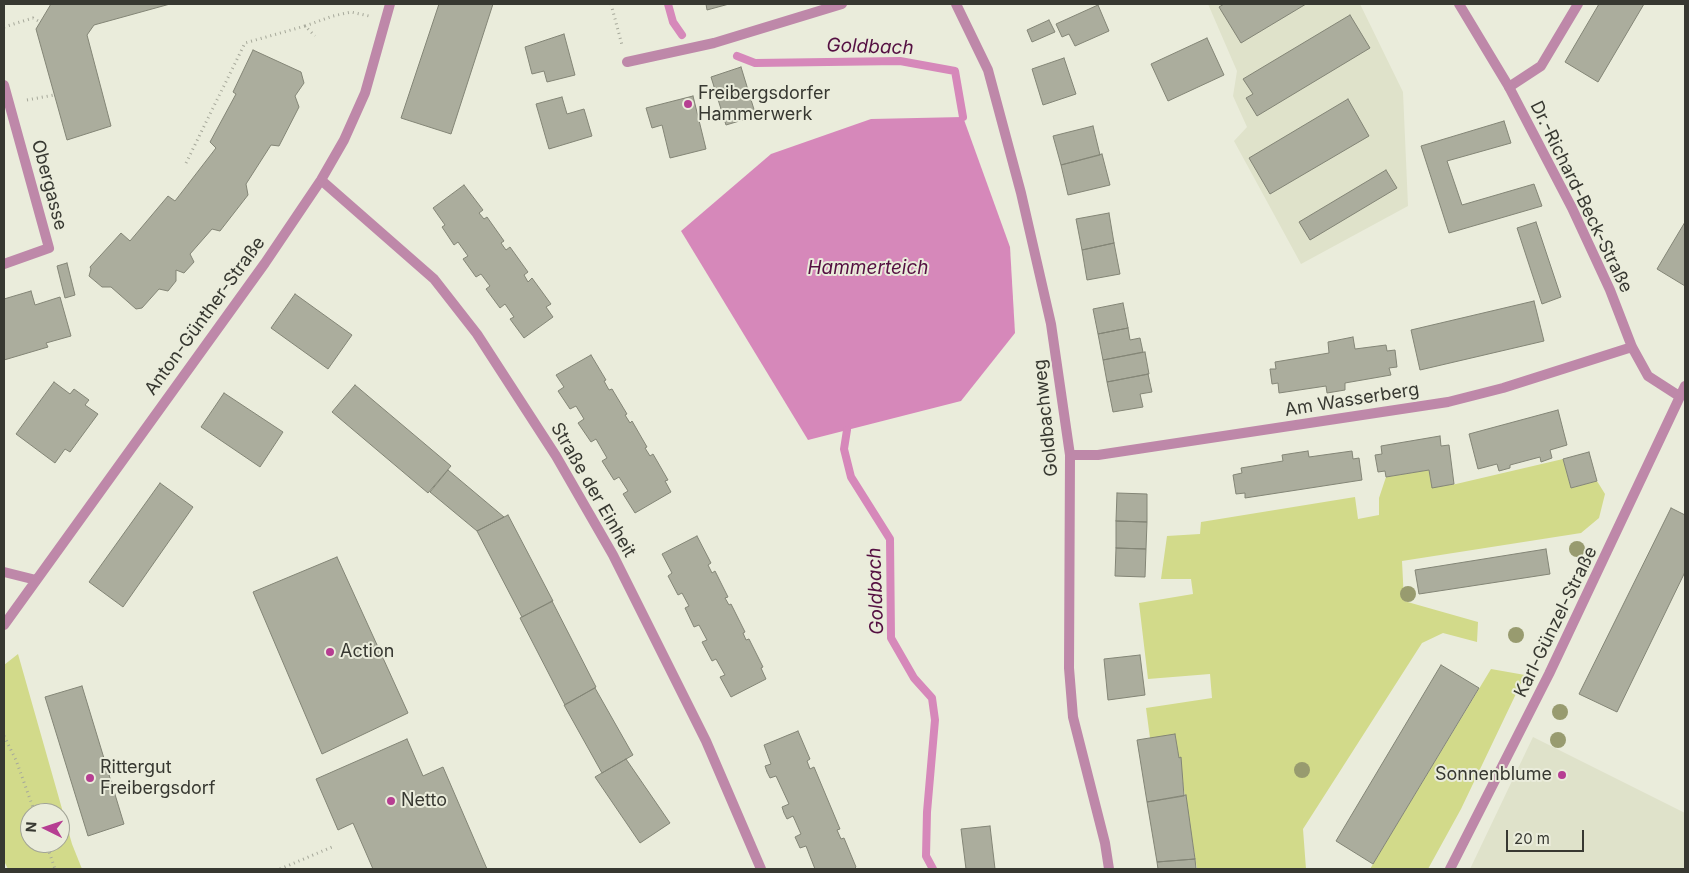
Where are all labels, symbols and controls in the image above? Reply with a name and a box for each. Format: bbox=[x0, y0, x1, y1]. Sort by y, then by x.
water label: Goldbach bbox=[826, 34, 914, 60]
place label: Freibergsdorfer Hammerwerk bbox=[698, 83, 830, 126]
marker: Freibergsdorfer Hammerwerk bbox=[682, 98, 694, 110]
street label: Dr.-Richard-Beck-Straße bbox=[1525, 98, 1637, 296]
street label: Obergasse bbox=[27, 138, 71, 232]
street label: Anton-Günther-Straße bbox=[140, 233, 270, 399]
water label: Hammerteich bbox=[807, 257, 929, 279]
street label: Goldbachweg bbox=[1029, 358, 1063, 478]
street label: Am Wasserberg bbox=[1283, 379, 1421, 421]
street label: Straße der Einheit bbox=[546, 419, 640, 561]
street label: Karl-Günzel-Straße bbox=[1510, 543, 1602, 701]
water label: Goldbach bbox=[863, 547, 889, 635]
place label: Action bbox=[340, 641, 394, 663]
marker: Action bbox=[324, 646, 336, 658]
place label: Rittergut Freibergsdorf bbox=[100, 757, 215, 800]
place label: Sonnenblume bbox=[1435, 764, 1552, 786]
marker: Sonnenblume bbox=[1556, 769, 1568, 781]
marker: Rittergut Freibergsdorf bbox=[84, 772, 96, 784]
place label: Netto bbox=[401, 790, 447, 812]
marker: Netto bbox=[385, 795, 397, 807]
north arrow bbox=[20, 803, 70, 853]
scale bar bbox=[1509, 820, 1586, 852]
text: N bbox=[22, 821, 39, 833]
text: 20 m bbox=[1514, 829, 1550, 848]

